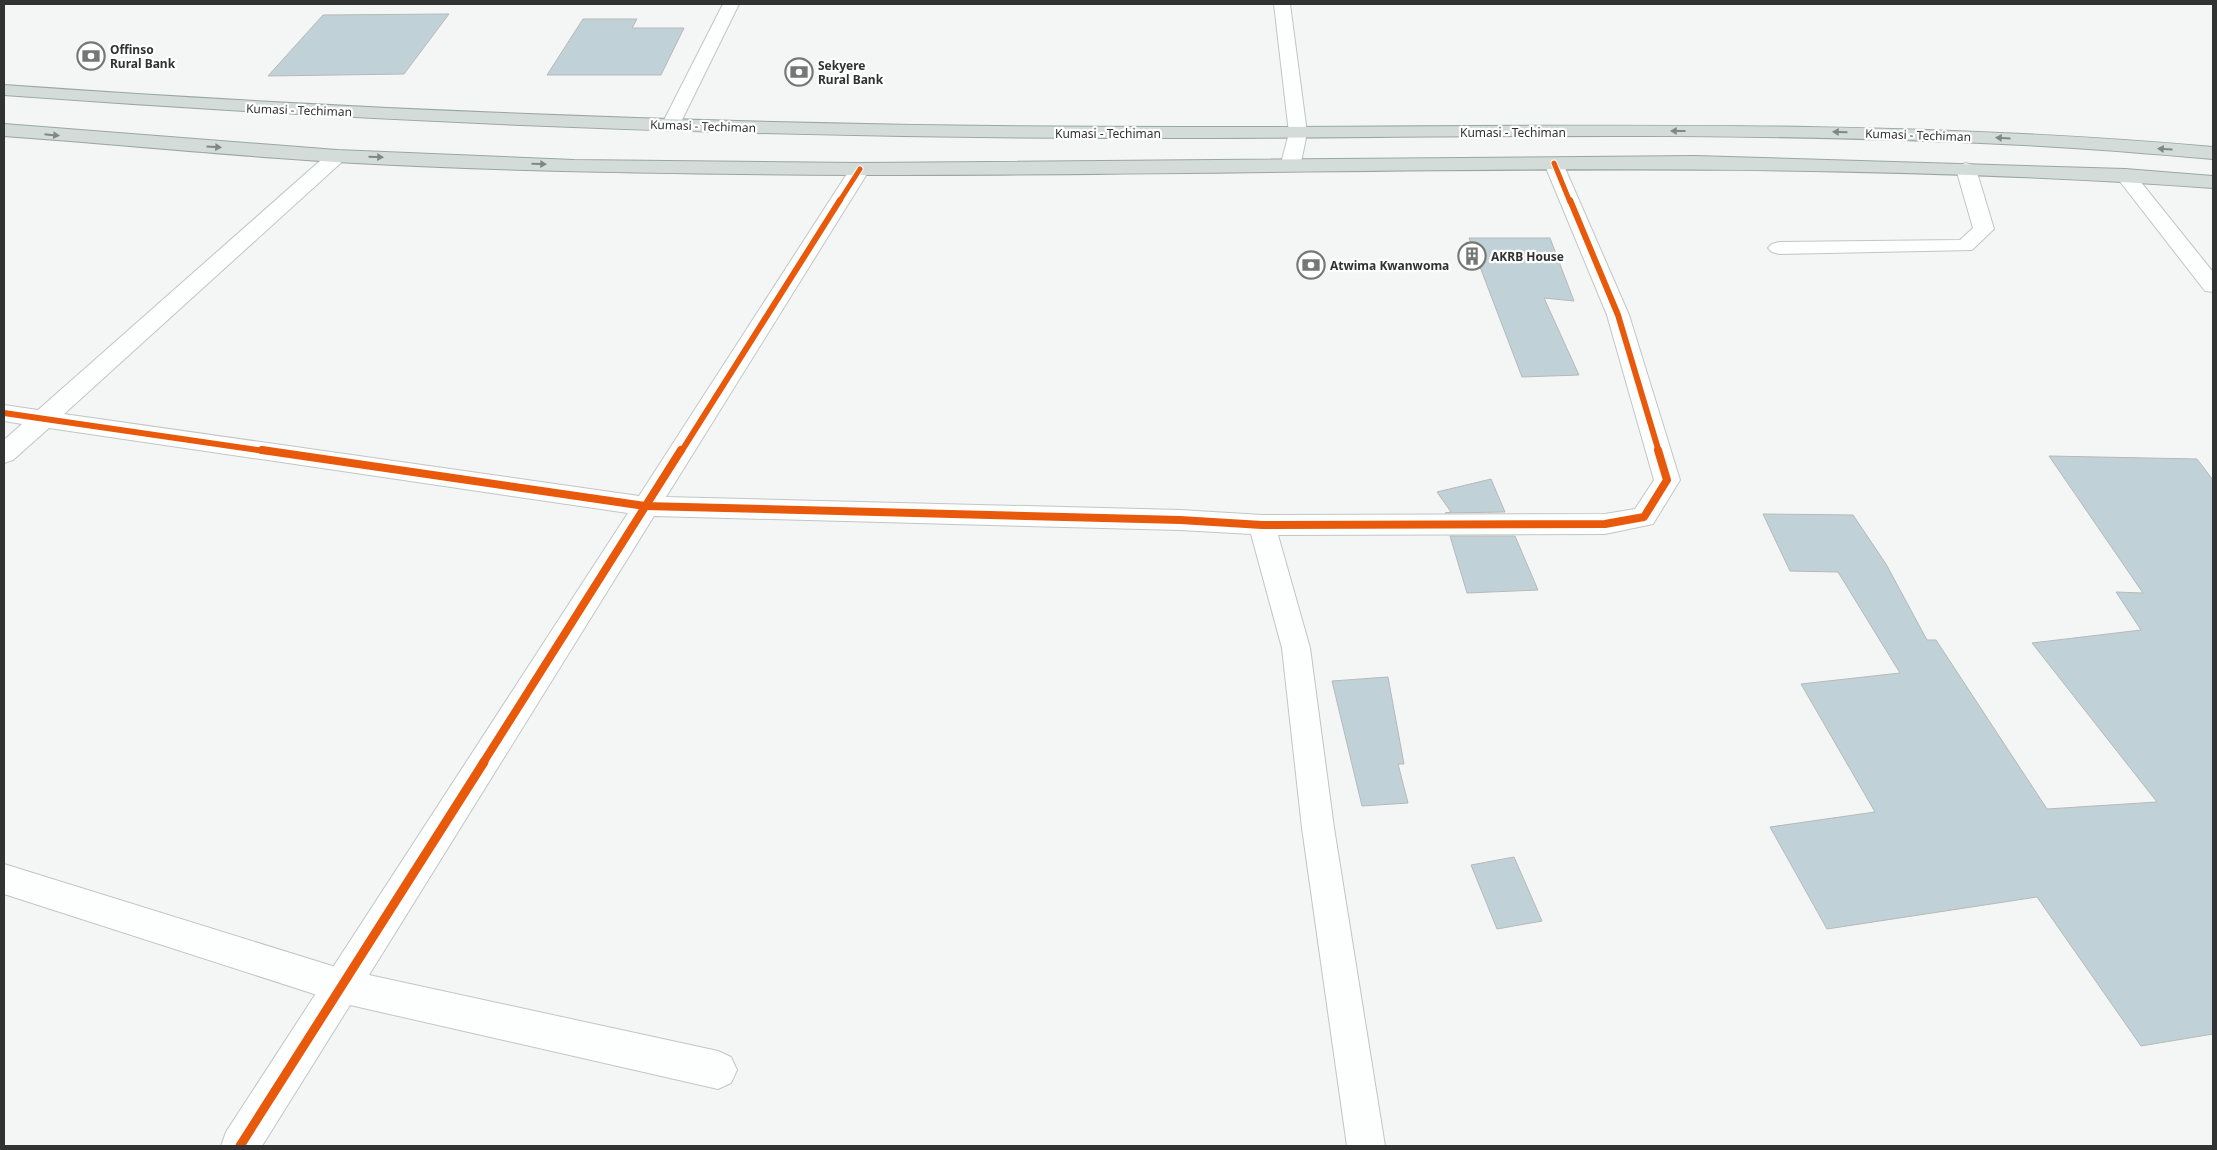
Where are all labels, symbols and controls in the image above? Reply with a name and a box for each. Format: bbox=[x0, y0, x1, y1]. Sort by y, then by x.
bank icon: Offinso Rural Bank bbox=[76, 41, 106, 71]
place label: Offinso Rural Bank bbox=[110, 41, 176, 72]
bank icon: Sekyere Rural Bank bbox=[784, 57, 814, 87]
place label: Sekyere Rural Bank bbox=[818, 57, 884, 88]
street label: Kumasi - Techiman bbox=[246, 100, 352, 120]
street label: Kumasi - Techiman bbox=[650, 116, 756, 136]
street label: Kumasi - Techiman bbox=[1460, 124, 1566, 141]
street label: Kumasi - Techiman bbox=[1055, 125, 1161, 142]
street label: Kumasi - Techiman bbox=[1865, 125, 1971, 145]
one-way arrow bbox=[1669, 127, 1685, 135]
one-way arrow bbox=[1832, 128, 1848, 136]
one-way arrow bbox=[45, 131, 61, 139]
one-way arrow bbox=[1994, 133, 2010, 141]
one-way arrow bbox=[207, 143, 223, 151]
one-way arrow bbox=[2156, 145, 2172, 153]
one-way arrow bbox=[369, 154, 385, 162]
one-way arrow bbox=[531, 161, 547, 169]
building icon: AKRB House bbox=[1457, 241, 1487, 271]
place label: AKRB House bbox=[1491, 248, 1564, 265]
bank icon: Atwima Kwanwoma bbox=[1296, 250, 1326, 280]
place label: Atwima Kwanwoma bbox=[1330, 257, 1449, 274]

